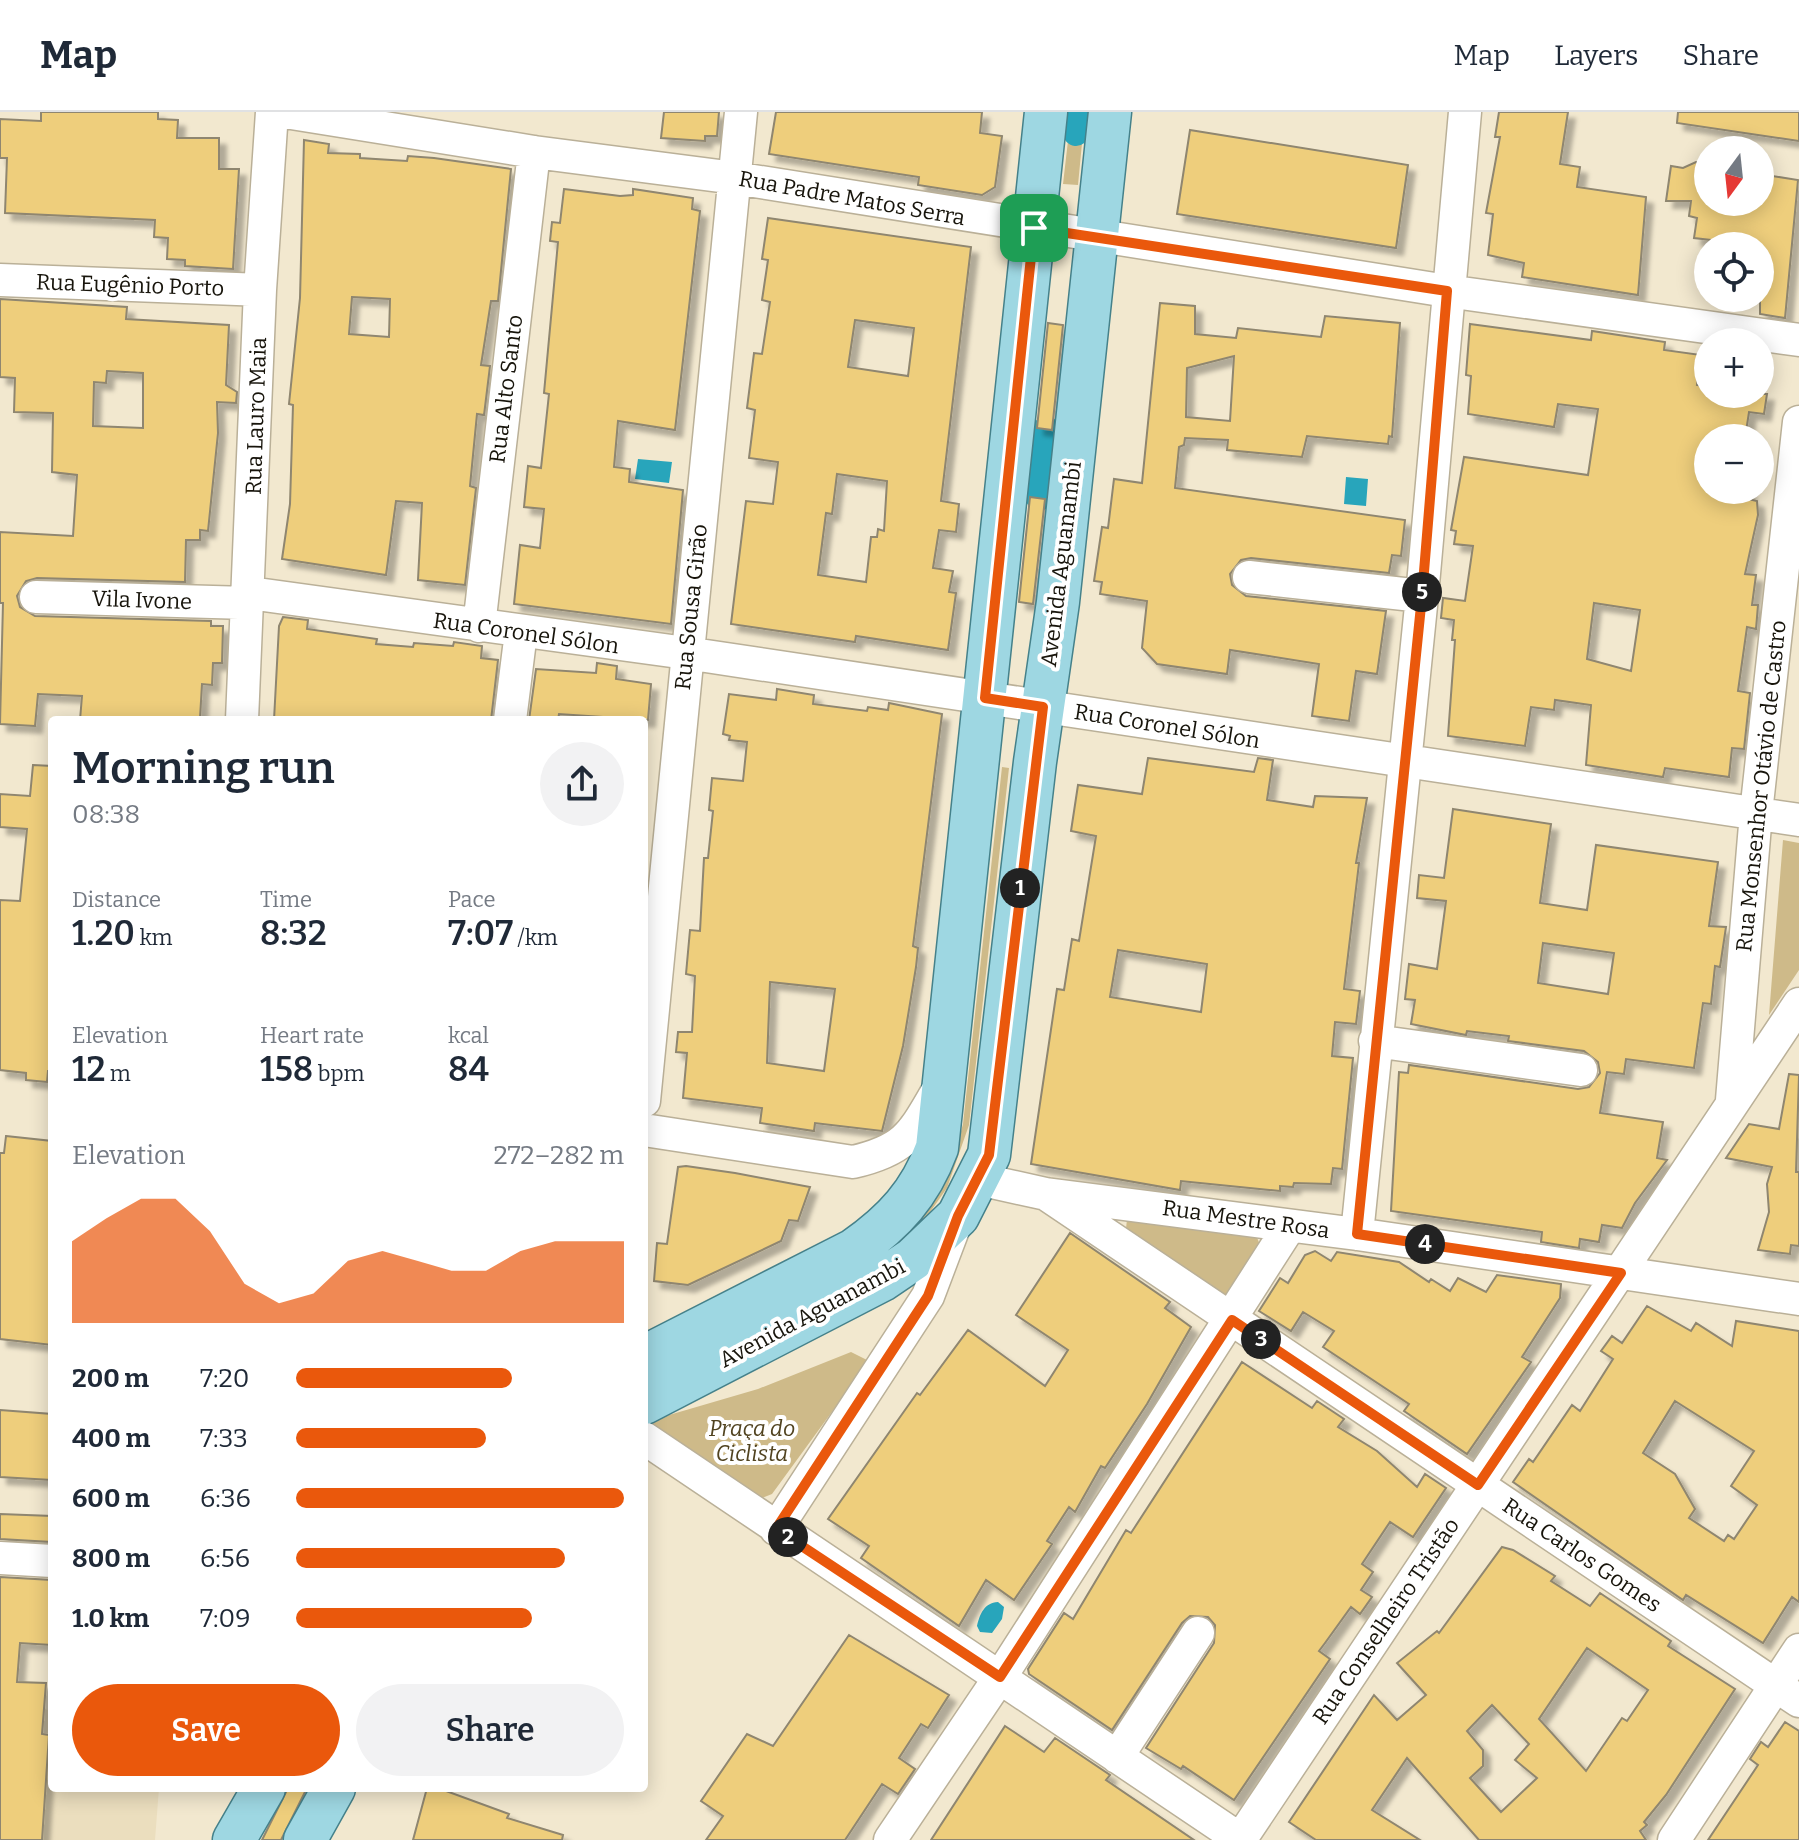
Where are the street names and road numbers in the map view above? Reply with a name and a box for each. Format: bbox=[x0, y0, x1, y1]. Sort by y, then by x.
street label: Rua Padre Matos Serra bbox=[737, 165, 967, 231]
street label: Rua Eugênio Porto bbox=[35, 268, 225, 302]
street label: Rua Alto Santo bbox=[483, 313, 529, 465]
street label: Rua Lauro Maia bbox=[240, 337, 272, 495]
street label: Avenida Aguanambi bbox=[1035, 459, 1087, 668]
street label: Rua Sousa Girão bbox=[669, 523, 713, 691]
street label: Vila Ivone bbox=[91, 585, 193, 615]
street label: Rua Coronel Sólon bbox=[431, 607, 621, 659]
street label: Rua Monsenhor Otávio de Castro bbox=[1730, 619, 1792, 953]
street label: Rua Coronel Sólon bbox=[1072, 698, 1262, 754]
street label: Rua Mestre Rosa bbox=[1161, 1194, 1331, 1244]
street label: Avenida Aguanambi bbox=[714, 1252, 910, 1373]
street label: Rua Carlos Gomes bbox=[1498, 1492, 1666, 1618]
street label: Rua Conselheiro Tristão bbox=[1307, 1513, 1465, 1729]

